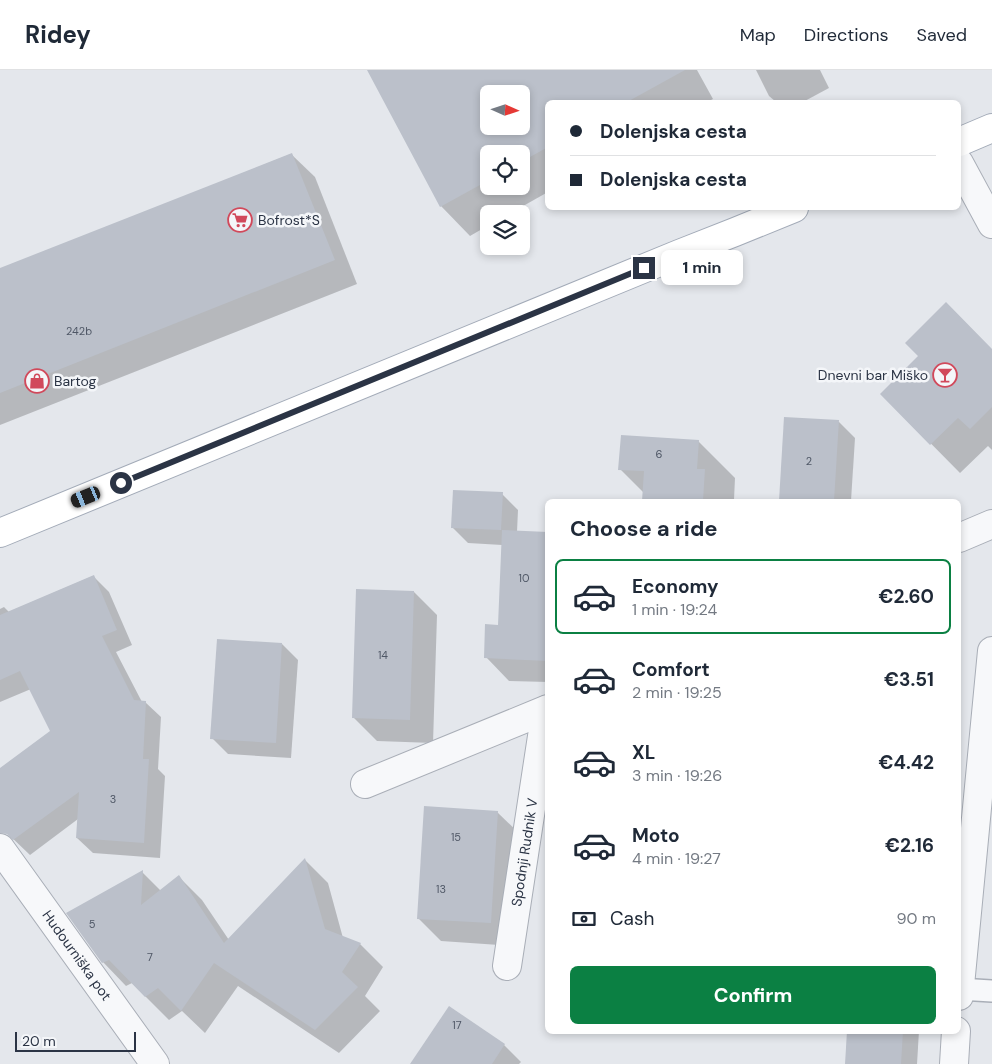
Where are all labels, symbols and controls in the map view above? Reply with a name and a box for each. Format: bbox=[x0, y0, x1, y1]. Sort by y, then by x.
text: Ridey bbox=[25, 19, 91, 50]
text: Map bbox=[740, 23, 776, 47]
text: Directions bbox=[804, 23, 889, 47]
text: Saved bbox=[917, 23, 967, 47]
north arrow bbox=[480, 85, 530, 135]
map controls bbox=[480, 85, 530, 255]
text: Dolenjska cesta bbox=[600, 119, 747, 144]
button: locate bbox=[480, 145, 530, 195]
text: Dolenjska cesta bbox=[600, 167, 747, 192]
button: layers bbox=[480, 205, 530, 255]
supermarket icon: Bofrost*S bbox=[227, 207, 253, 233]
place label: Bofrost*S bbox=[258, 211, 320, 229]
callout: 1 min bbox=[662, 250, 744, 286]
route end bbox=[633, 257, 655, 279]
text: 1 min bbox=[683, 257, 721, 278]
house number: 242b bbox=[66, 324, 92, 338]
bar icon: Dnevni bar Miško bbox=[932, 362, 958, 388]
place label: Dnevni bar Miško bbox=[818, 366, 928, 384]
shop icon: Bartog bbox=[24, 368, 50, 394]
place label: Bartog bbox=[54, 372, 97, 390]
house number: 6 bbox=[656, 447, 663, 461]
house number: 2 bbox=[806, 454, 812, 468]
route start bbox=[110, 472, 132, 494]
car bbox=[69, 484, 102, 510]
text: Choose a ride bbox=[570, 514, 718, 543]
house number: 10 bbox=[519, 571, 529, 585]
icon: car bbox=[572, 574, 617, 619]
text: Economy bbox=[632, 574, 719, 599]
text: €2.60 bbox=[878, 584, 934, 609]
text: 1 min · 19:24 bbox=[632, 599, 717, 620]
house number: 14 bbox=[378, 648, 388, 662]
icon: car bbox=[572, 657, 617, 702]
text: Comfort bbox=[632, 657, 710, 682]
text: €3.51 bbox=[884, 667, 934, 692]
text: 2 min · 19:25 bbox=[632, 682, 722, 703]
icon: car bbox=[572, 740, 617, 785]
text: XL bbox=[632, 740, 655, 765]
text: €4.42 bbox=[879, 750, 934, 775]
text: 3 min · 19:26 bbox=[632, 765, 722, 786]
house number: 3 bbox=[110, 792, 116, 806]
street label: Spodnji Rudnik V bbox=[507, 796, 542, 908]
icon: car bbox=[572, 823, 617, 868]
text: Moto bbox=[632, 823, 680, 848]
house number: 15 bbox=[451, 830, 461, 844]
text: €2.16 bbox=[885, 833, 934, 858]
text: 4 min · 19:27 bbox=[632, 848, 721, 869]
house number: 13 bbox=[436, 882, 446, 896]
icon: cash bbox=[570, 905, 598, 933]
text: Cash bbox=[610, 906, 654, 931]
street label: Hudourniška pot bbox=[38, 907, 115, 1004]
text: 90 m bbox=[896, 908, 936, 929]
house number: 5 bbox=[89, 917, 96, 931]
house number: 7 bbox=[147, 950, 153, 964]
button: Confirm bbox=[570, 966, 936, 1024]
house number: 17 bbox=[452, 1018, 462, 1032]
scale bar bbox=[15, 1029, 136, 1052]
text: 20 m bbox=[22, 1032, 56, 1050]

